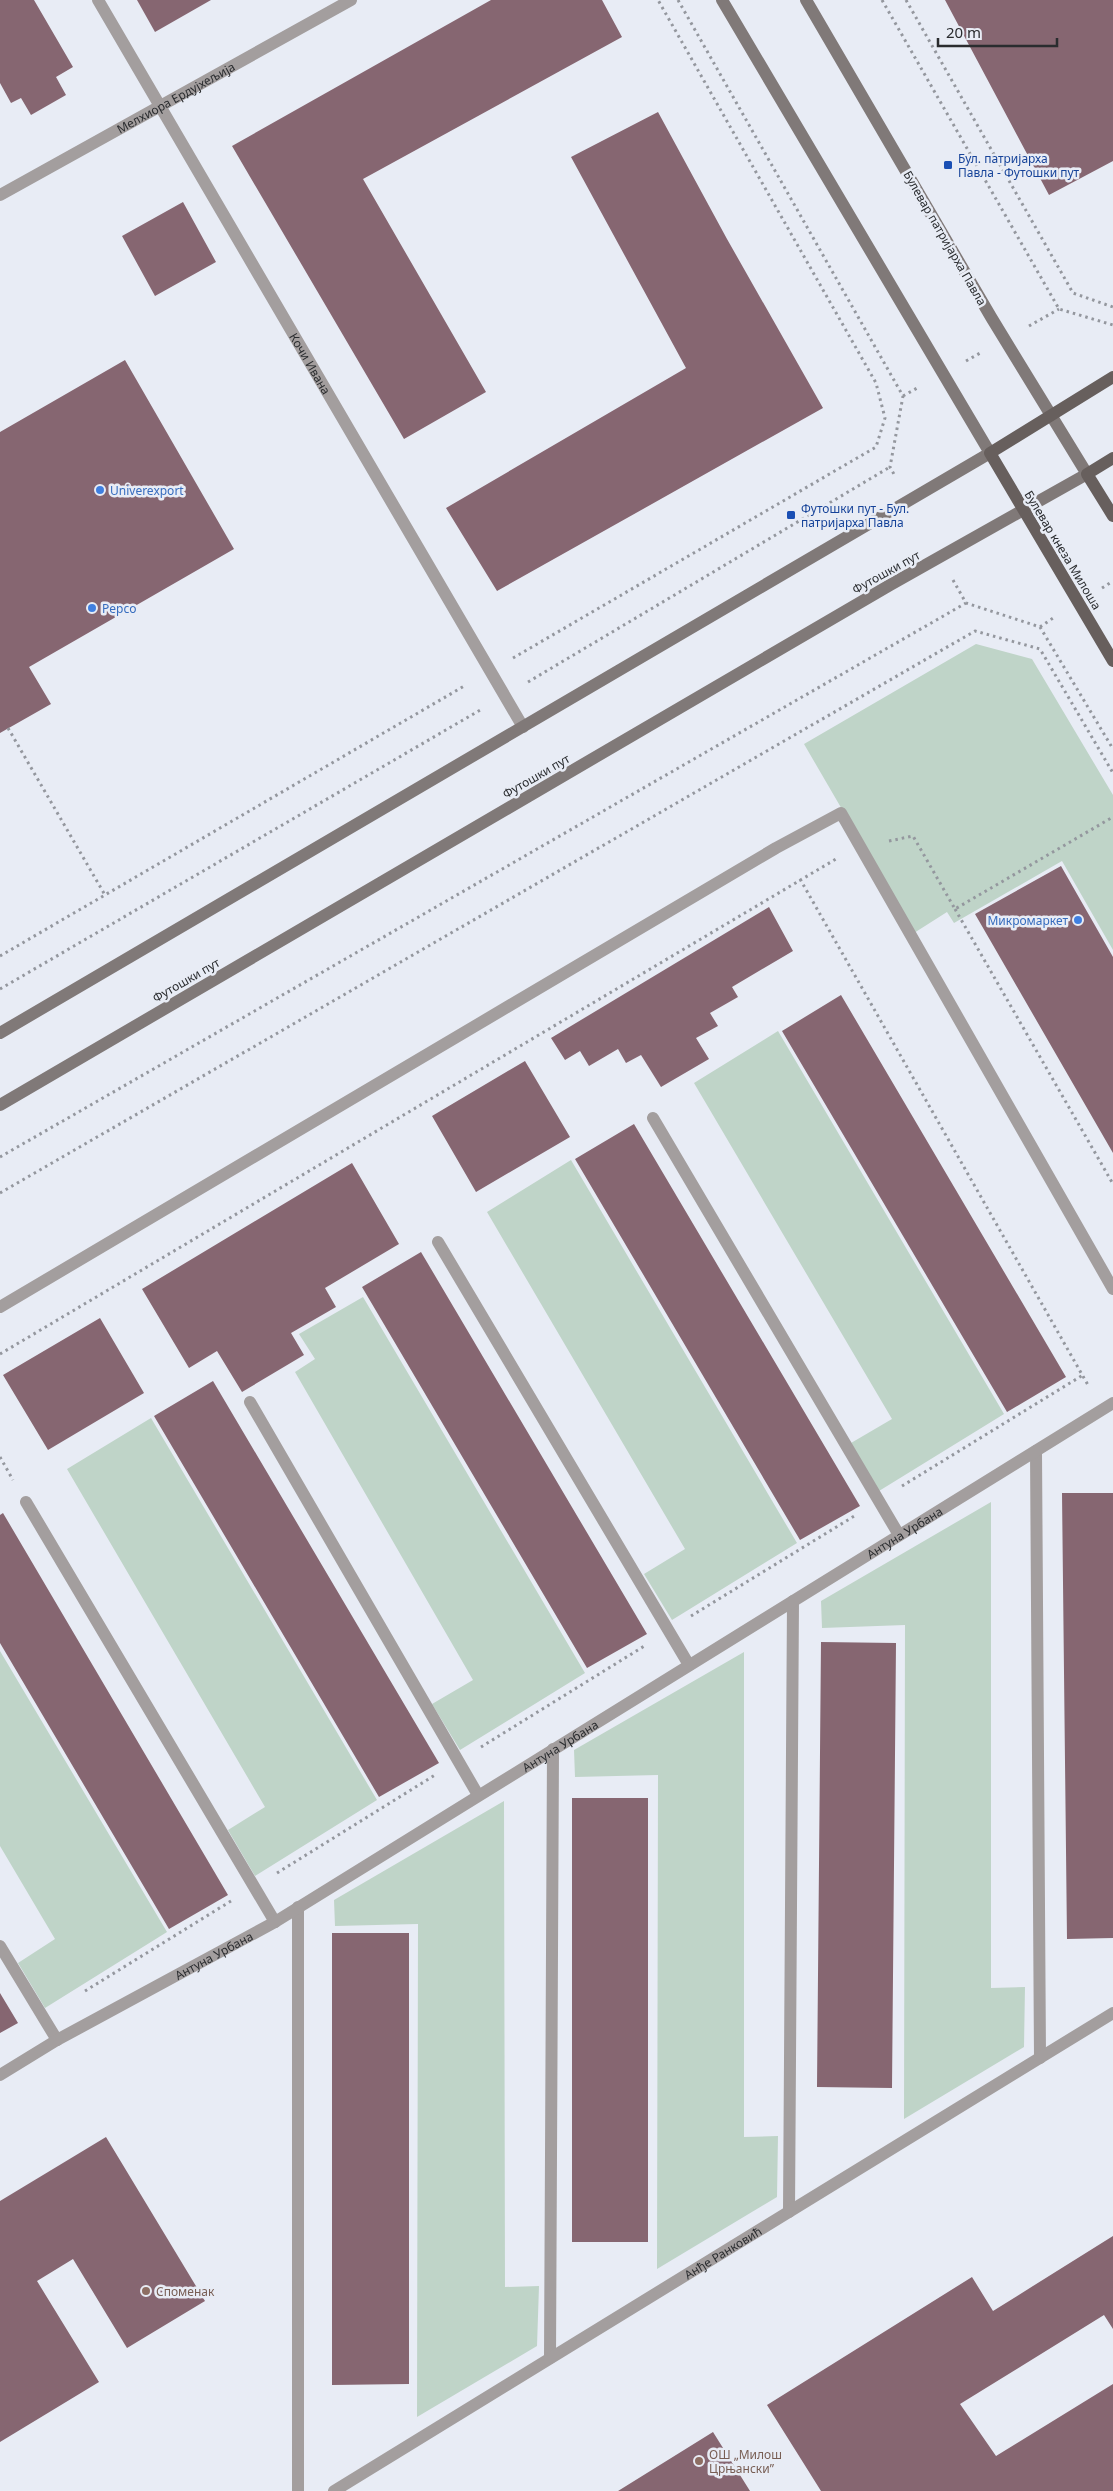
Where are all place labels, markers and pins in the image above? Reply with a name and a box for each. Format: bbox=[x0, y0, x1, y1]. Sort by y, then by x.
place label: Бул. патријарха Павла - Футошки пут bbox=[958, 150, 1080, 181]
marker: Бул. патријарха Павла - Футошки пут bbox=[942, 159, 954, 171]
place label: Univerexport bbox=[110, 482, 184, 499]
marker: Univerexport bbox=[94, 484, 106, 496]
place label: Футошки пут - Бул. патријарха Павла bbox=[801, 500, 909, 531]
marker: Футошки пут - Бул. патријарха Павла bbox=[785, 509, 797, 521]
place label: Pepco bbox=[102, 600, 136, 617]
marker: Pepco bbox=[86, 602, 98, 614]
place label: Микромаркет bbox=[987, 912, 1068, 929]
marker: Микромаркет bbox=[1072, 914, 1084, 926]
place label: Споменак bbox=[156, 2283, 215, 2300]
marker: Споменак bbox=[140, 2285, 152, 2297]
place label: ОШ „Милош Црњански” bbox=[709, 2446, 782, 2477]
marker: ОШ „Милош Црњански” bbox=[693, 2455, 705, 2467]

